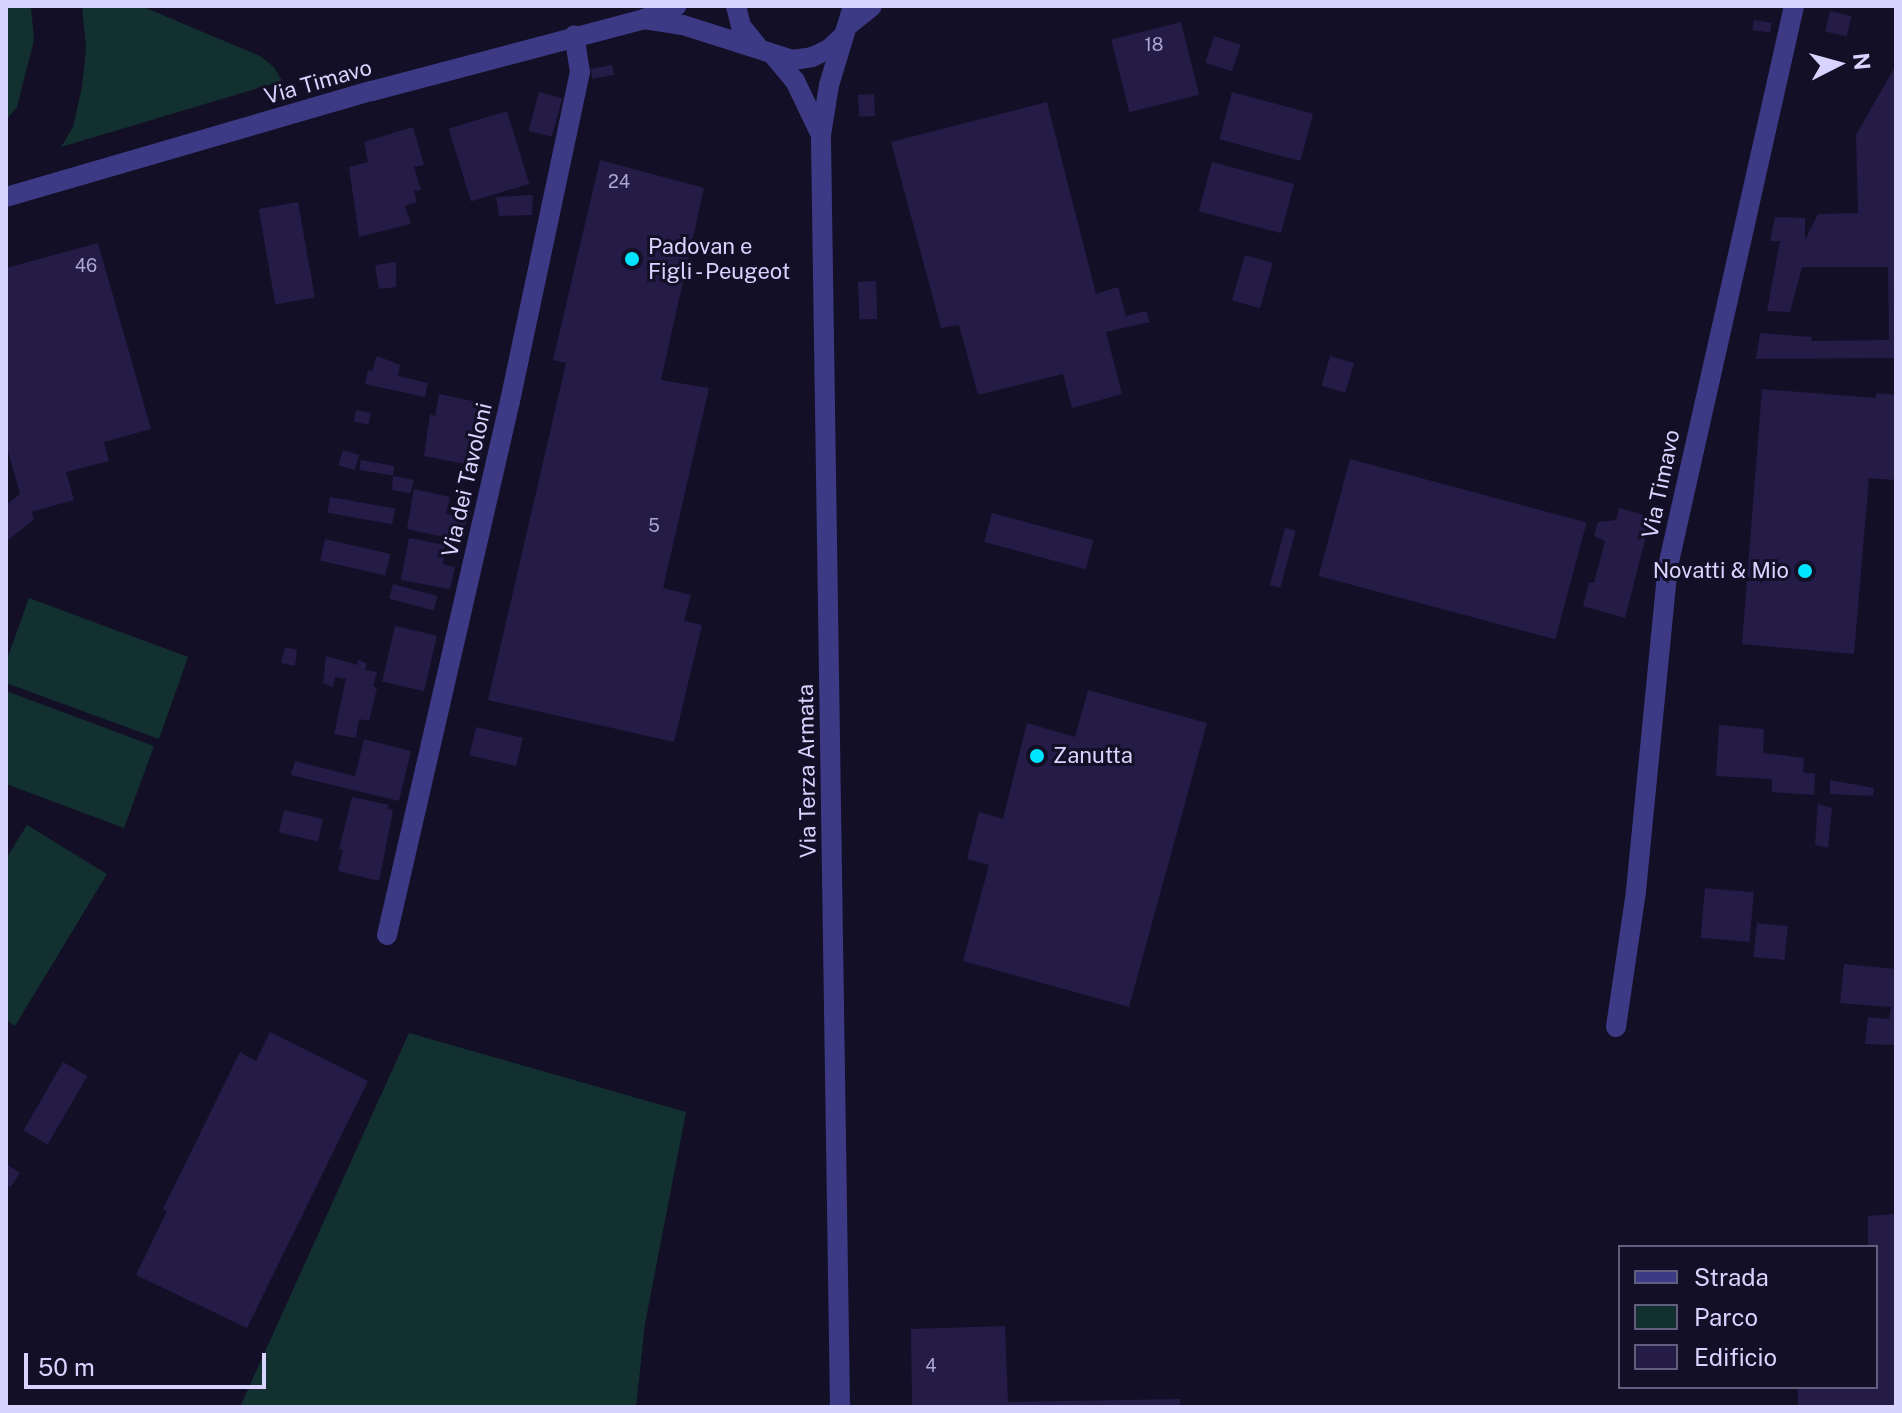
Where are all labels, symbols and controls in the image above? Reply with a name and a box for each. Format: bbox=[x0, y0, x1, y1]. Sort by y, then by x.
north arrow bbox=[1798, 24, 1878, 104]
house number: 18 bbox=[1145, 34, 1163, 56]
text: N bbox=[1848, 52, 1876, 71]
street label: Via Timavo bbox=[261, 54, 375, 110]
house number: 24 bbox=[608, 171, 630, 193]
place label: Padovan e Figli - Peugeot bbox=[648, 233, 796, 284]
marker: Padovan e Figli - Peugeot bbox=[623, 250, 641, 268]
house number: 46 bbox=[75, 255, 97, 277]
street label: Via dei Tavoloni bbox=[436, 400, 498, 560]
street label: Via Timavo bbox=[1637, 427, 1685, 541]
house number: 5 bbox=[648, 515, 660, 537]
place label: Novatti & Mio bbox=[1653, 558, 1789, 584]
marker: Novatti & Mio bbox=[1796, 562, 1814, 580]
street label: Via Terza Armata bbox=[792, 684, 822, 858]
place label: Zanutta bbox=[1053, 743, 1133, 769]
marker: Zanutta bbox=[1028, 747, 1046, 765]
legend bbox=[1618, 1245, 1878, 1389]
text: Strada bbox=[1694, 1263, 1769, 1291]
text: Parco bbox=[1694, 1303, 1758, 1331]
scale bar bbox=[28, 1337, 270, 1387]
text: Edificio bbox=[1694, 1343, 1777, 1371]
text: 50 m bbox=[38, 1353, 95, 1381]
house number: 4 bbox=[925, 1355, 937, 1377]

